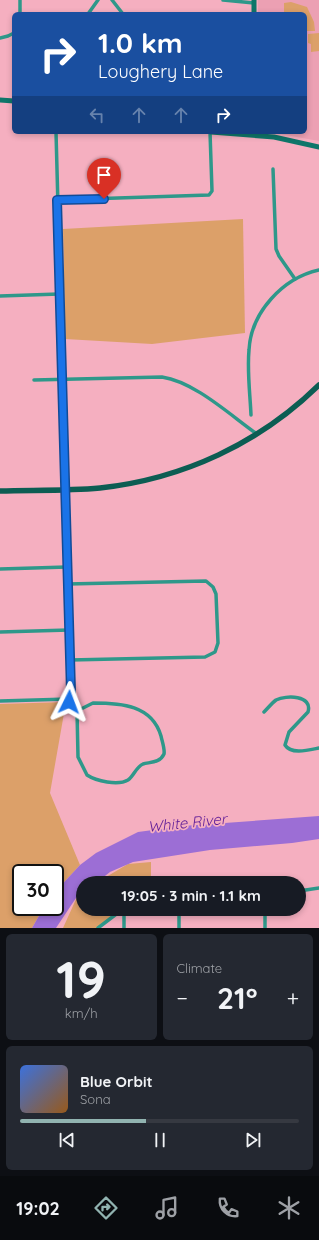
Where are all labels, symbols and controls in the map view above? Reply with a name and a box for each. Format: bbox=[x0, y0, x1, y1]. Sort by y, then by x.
text: 1.0 km bbox=[98, 25, 183, 60]
icon: right bbox=[32, 28, 84, 80]
text: Loughery Lane bbox=[98, 60, 223, 83]
icon: left bbox=[86, 104, 108, 126]
icon: ahead bbox=[128, 104, 150, 126]
icon: ahead bbox=[170, 104, 192, 126]
icon: right bbox=[212, 104, 234, 126]
pin bbox=[87, 158, 121, 199]
icon: arrive bbox=[93, 164, 115, 186]
position arrow bbox=[48, 681, 90, 723]
water label: White River bbox=[147, 809, 230, 836]
speed limit sign: 30 bbox=[12, 864, 64, 916]
text: 19:05 · 3 min · 1.1 km bbox=[121, 886, 261, 905]
text: 19 bbox=[56, 946, 106, 1011]
text: Climate bbox=[177, 960, 222, 976]
text: 21° bbox=[217, 979, 258, 1017]
text: − bbox=[177, 984, 188, 1012]
text: + bbox=[287, 984, 299, 1012]
text: km/h bbox=[65, 1005, 98, 1021]
text: Blue Orbit bbox=[80, 1072, 153, 1091]
text: Sona bbox=[80, 1091, 111, 1107]
icon: previous bbox=[56, 1129, 78, 1151]
icon: pause bbox=[149, 1129, 171, 1151]
icon: next bbox=[242, 1129, 264, 1151]
icon: directions bbox=[92, 1194, 120, 1222]
icon: music bbox=[153, 1194, 181, 1222]
icon: phone bbox=[214, 1194, 242, 1222]
icon: climate bbox=[275, 1194, 303, 1222]
text: 19:02 bbox=[16, 1197, 60, 1220]

